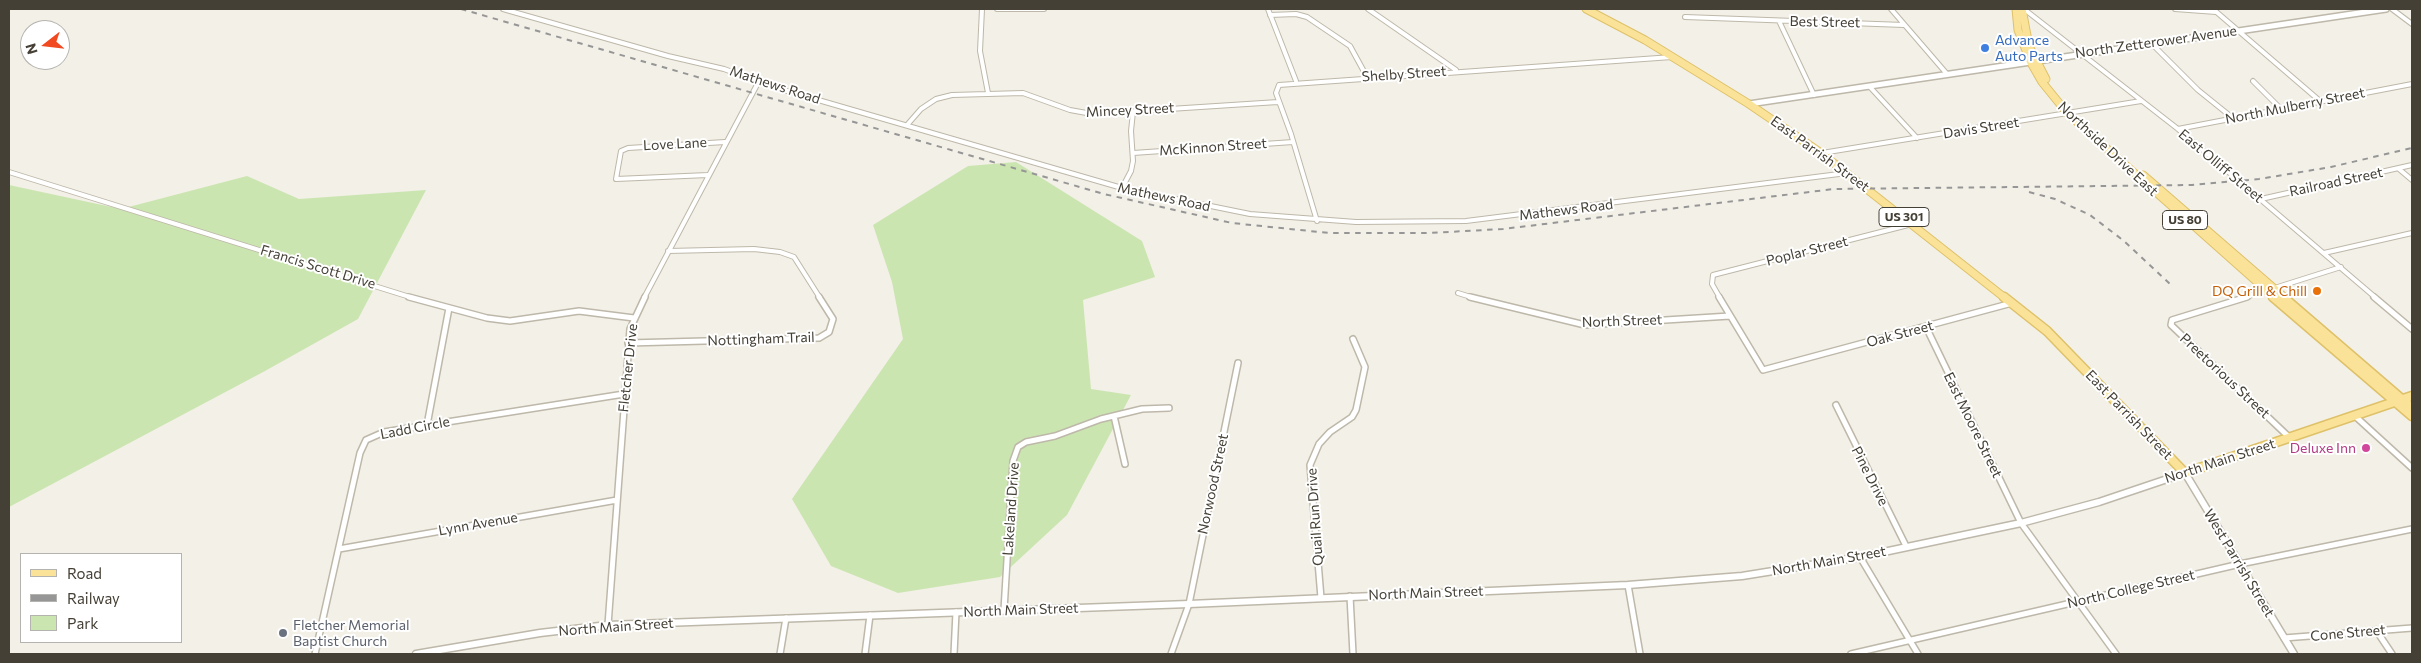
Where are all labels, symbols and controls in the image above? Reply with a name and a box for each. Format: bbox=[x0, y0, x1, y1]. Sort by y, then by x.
street label: Best Street bbox=[1789, 13, 1861, 31]
north arrow bbox=[20, 20, 70, 70]
street label: North Zetterower Avenue bbox=[2074, 22, 2238, 62]
place label: Advance Auto Parts bbox=[1995, 32, 2063, 64]
text: N bbox=[21, 42, 41, 56]
marker: Advance Auto Parts bbox=[1979, 42, 1991, 54]
street label: Mathews Road bbox=[727, 62, 823, 108]
street label: Shelby Street bbox=[1361, 63, 1447, 85]
street label: North Mulberry Street bbox=[2224, 84, 2366, 128]
street label: Northside Drive East bbox=[2055, 98, 2161, 200]
street label: Mincey Street bbox=[1085, 99, 1175, 121]
street label: East Parrish Street bbox=[1767, 113, 1873, 195]
street label: Davis Street bbox=[1942, 114, 2020, 142]
street label: East Olliff Street bbox=[2175, 126, 2267, 206]
street label: Love Lane bbox=[643, 134, 707, 154]
street label: McKinnon Street bbox=[1159, 135, 1267, 159]
street label: Railroad Street bbox=[2288, 164, 2384, 200]
street label: Mathews Road bbox=[1116, 179, 1212, 215]
street label: Mathews Road bbox=[1518, 196, 1614, 224]
road number: US 301 bbox=[1879, 208, 1929, 226]
road number: US 80 bbox=[2162, 210, 2208, 230]
street label: Poplar Street bbox=[1764, 233, 1850, 269]
street label: Francis Scott Drive bbox=[258, 241, 378, 293]
place label: DQ Grill & Chill bbox=[2212, 283, 2307, 299]
marker: DQ Grill & Chill bbox=[2311, 285, 2323, 297]
street label: North Street bbox=[1581, 311, 1663, 331]
street label: Oak Street bbox=[1865, 317, 1935, 351]
street label: Fletcher Drive bbox=[615, 323, 641, 413]
street label: Nottingham Trail bbox=[707, 329, 815, 349]
street label: Preetorious Street bbox=[2177, 330, 2273, 422]
street label: East Parrish Street bbox=[2082, 367, 2176, 463]
street label: East Moore Street bbox=[1940, 369, 2006, 481]
street label: Ladd Circle bbox=[379, 413, 451, 443]
street label: Norwood Street bbox=[1194, 432, 1232, 536]
street label: North Main Street bbox=[2163, 435, 2277, 487]
place label: Deluxe Inn bbox=[2290, 440, 2356, 456]
marker: Deluxe Inn bbox=[2360, 442, 2372, 454]
street label: Pine Drive bbox=[1848, 444, 1892, 508]
street label: Lakeland Drive bbox=[999, 462, 1023, 556]
street label: Quail Run Drive bbox=[1303, 468, 1327, 566]
street label: West Parrish Street bbox=[2200, 506, 2278, 620]
street label: Lynn Avenue bbox=[437, 509, 519, 539]
street label: North Main Street bbox=[1771, 543, 1887, 579]
legend bbox=[20, 553, 182, 643]
text: Road bbox=[67, 564, 102, 582]
street label: North College Street bbox=[2066, 566, 2196, 612]
street label: North Main Street bbox=[1368, 583, 1484, 603]
text: Railway bbox=[67, 589, 120, 607]
street label: North Main Street bbox=[963, 600, 1079, 620]
text: Park bbox=[67, 614, 98, 632]
street label: North Main Street bbox=[558, 615, 674, 639]
place label: Fletcher Memorial Baptist Church bbox=[293, 617, 410, 650]
street label: Cone Street bbox=[2310, 621, 2386, 645]
marker: Fletcher Memorial Baptist Church bbox=[277, 627, 289, 639]

